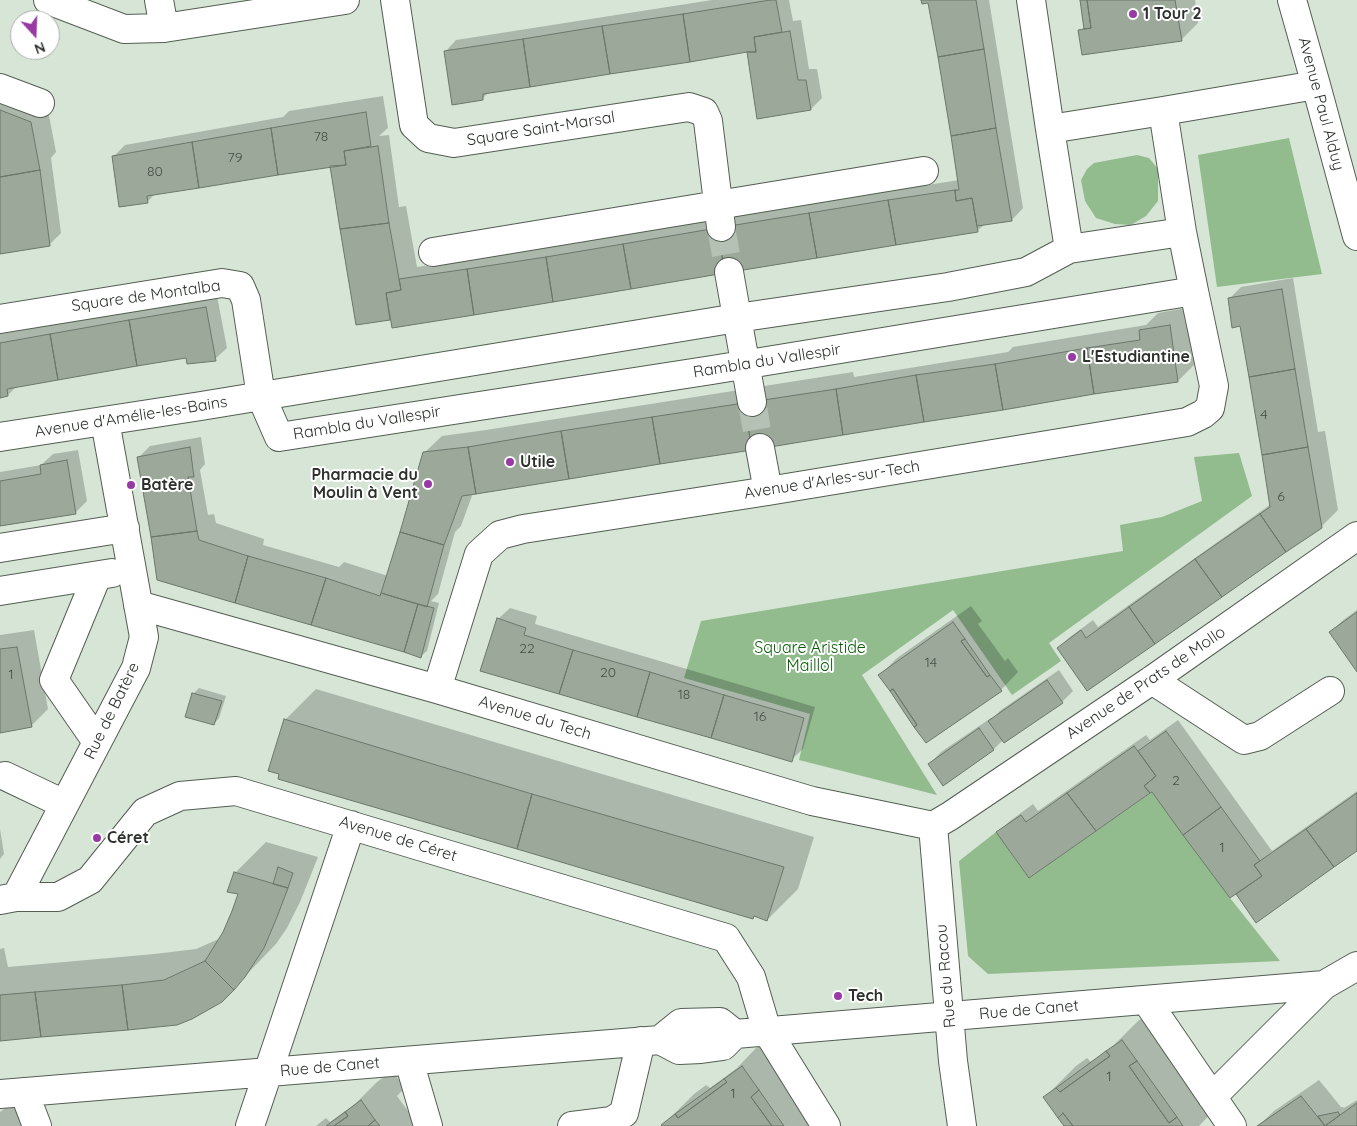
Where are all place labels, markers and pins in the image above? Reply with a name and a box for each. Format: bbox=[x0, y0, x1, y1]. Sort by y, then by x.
place label: 1 Tour 2 bbox=[1143, 4, 1202, 24]
marker: 1 Tour 2 bbox=[1127, 8, 1139, 20]
place label: L'Estudiantine bbox=[1082, 347, 1190, 367]
marker: L'Estudiantine bbox=[1066, 351, 1078, 363]
place label: Utile bbox=[520, 452, 555, 472]
marker: Utile bbox=[504, 456, 516, 468]
place label: Pharmacie du Moulin à Vent bbox=[311, 465, 418, 503]
place label: Batère bbox=[141, 475, 193, 495]
marker: Pharmacie du Moulin à Vent bbox=[422, 478, 434, 490]
marker: Batère bbox=[125, 479, 137, 491]
place label: Céret bbox=[107, 828, 149, 848]
marker: Céret bbox=[91, 832, 103, 844]
place label: Tech bbox=[848, 986, 883, 1006]
marker: Tech bbox=[832, 990, 844, 1002]

